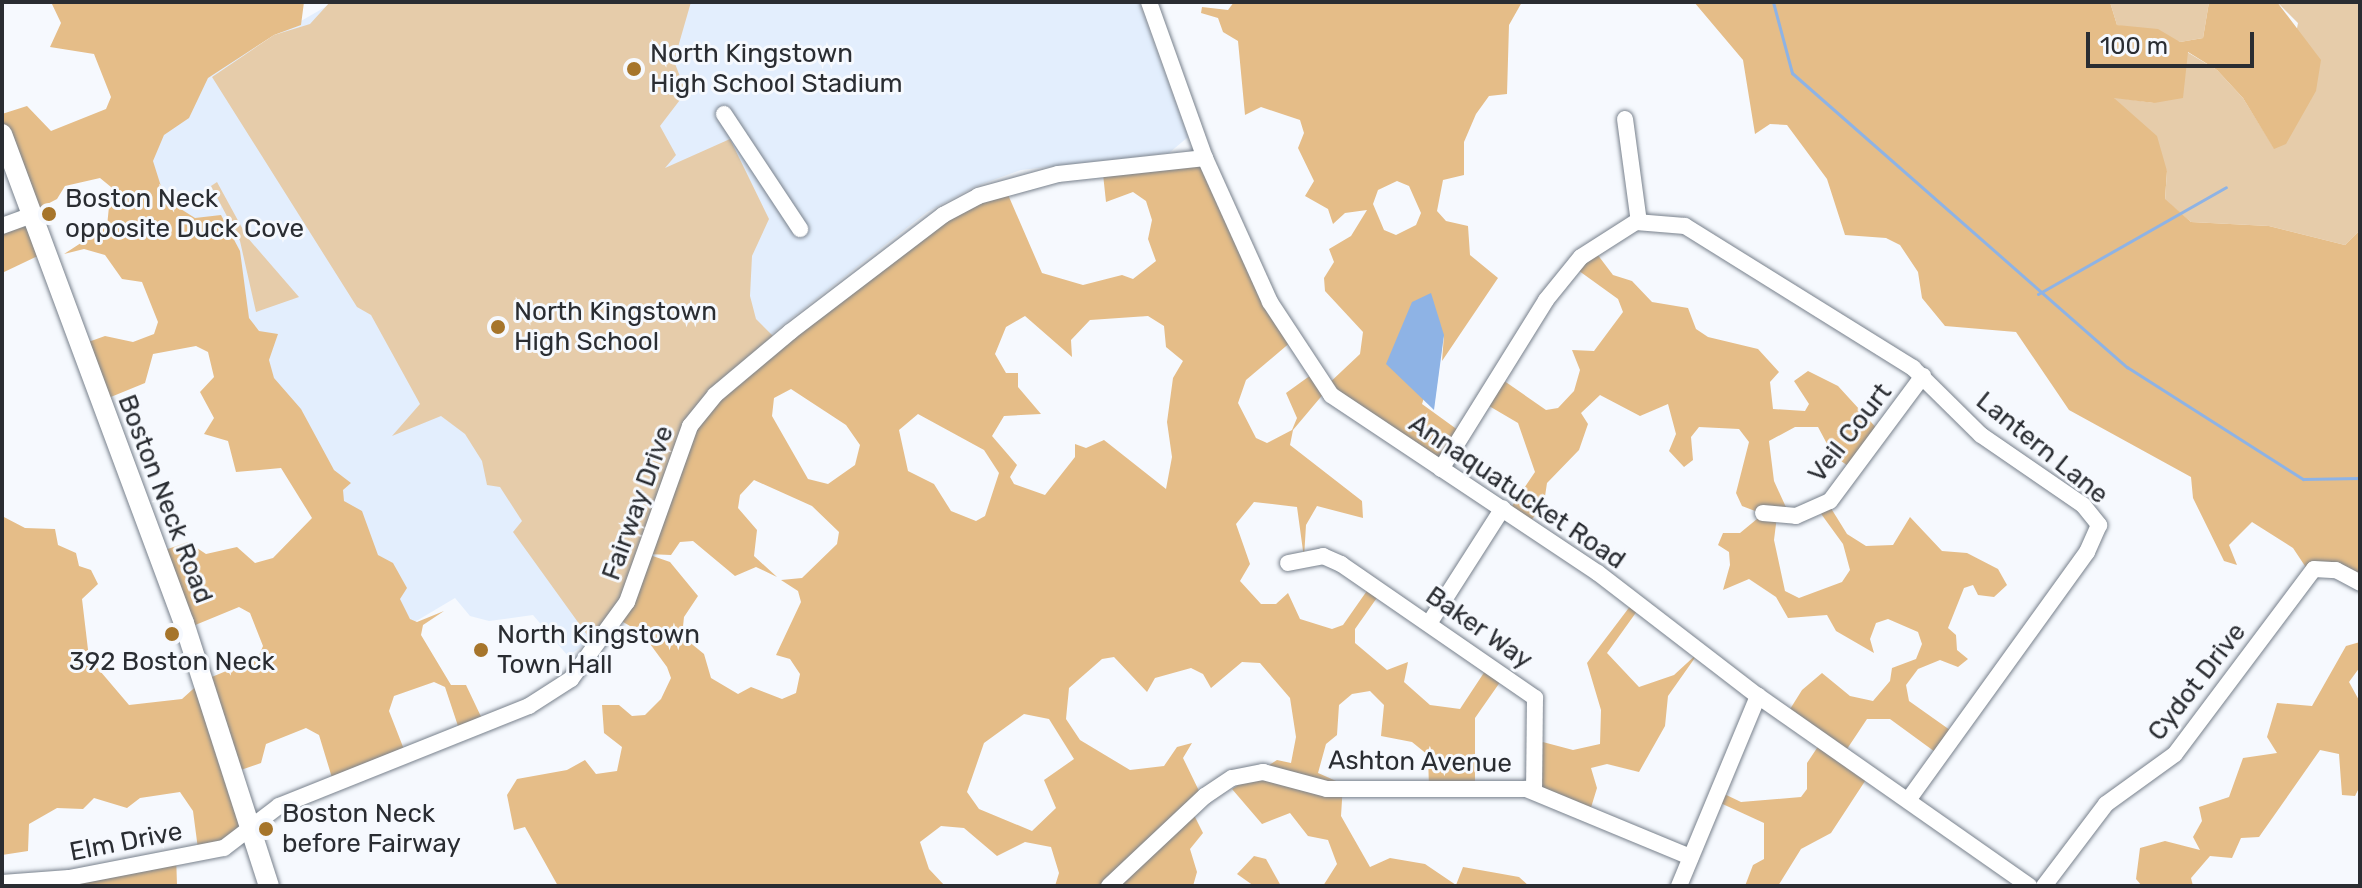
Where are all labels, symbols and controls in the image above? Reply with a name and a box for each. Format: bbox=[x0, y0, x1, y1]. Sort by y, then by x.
scale bar bbox=[2090, 16, 2258, 66]
text: 100 m bbox=[2100, 32, 2168, 60]
place label: North Kingstown High School Stadium bbox=[650, 38, 903, 100]
marker: North Kingstown High School Stadium bbox=[625, 60, 643, 78]
place label: Boston Neck opposite Duck Cove bbox=[65, 183, 304, 244]
marker: Boston Neck opposite Duck Cove bbox=[40, 205, 58, 223]
place label: North Kingstown High School bbox=[514, 296, 717, 358]
marker: North Kingstown High School bbox=[489, 318, 507, 336]
street label: Veil Court bbox=[1802, 377, 1898, 489]
street label: Lantern Lane bbox=[1970, 385, 2114, 511]
street label: Boston Neck Road bbox=[111, 390, 219, 608]
street label: Annaquatucket Road bbox=[1403, 408, 1631, 576]
street label: Fairway Drive bbox=[596, 421, 680, 585]
street label: Baker Way bbox=[1419, 580, 1539, 676]
street label: Cydot Drive bbox=[2141, 617, 2253, 747]
place label: North Kingstown Town Hall bbox=[497, 619, 700, 680]
marker: 392 Boston Neck bbox=[163, 625, 181, 643]
marker: North Kingstown Town Hall bbox=[472, 641, 490, 659]
place label: 392 Boston Neck bbox=[69, 646, 275, 678]
street label: Ashton Avenue bbox=[1327, 745, 1513, 779]
place label: Boston Neck before Fairway bbox=[282, 798, 461, 860]
street label: Elm Drive bbox=[67, 816, 185, 868]
marker: Boston Neck before Fairway bbox=[257, 820, 275, 838]

